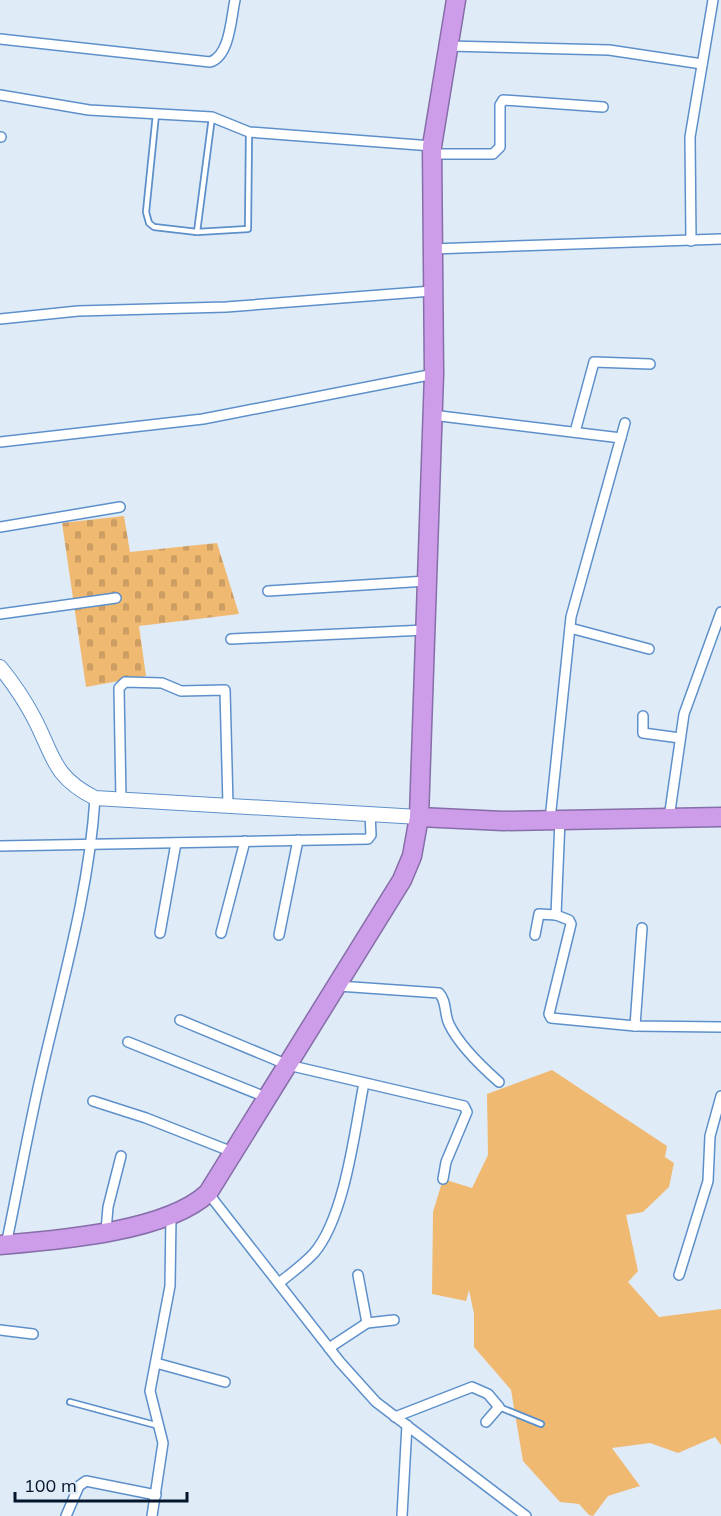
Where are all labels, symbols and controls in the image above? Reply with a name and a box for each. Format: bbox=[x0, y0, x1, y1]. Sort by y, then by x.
scale bar bbox=[15, 1465, 188, 1503]
text: 100 m bbox=[24, 1474, 77, 1497]

